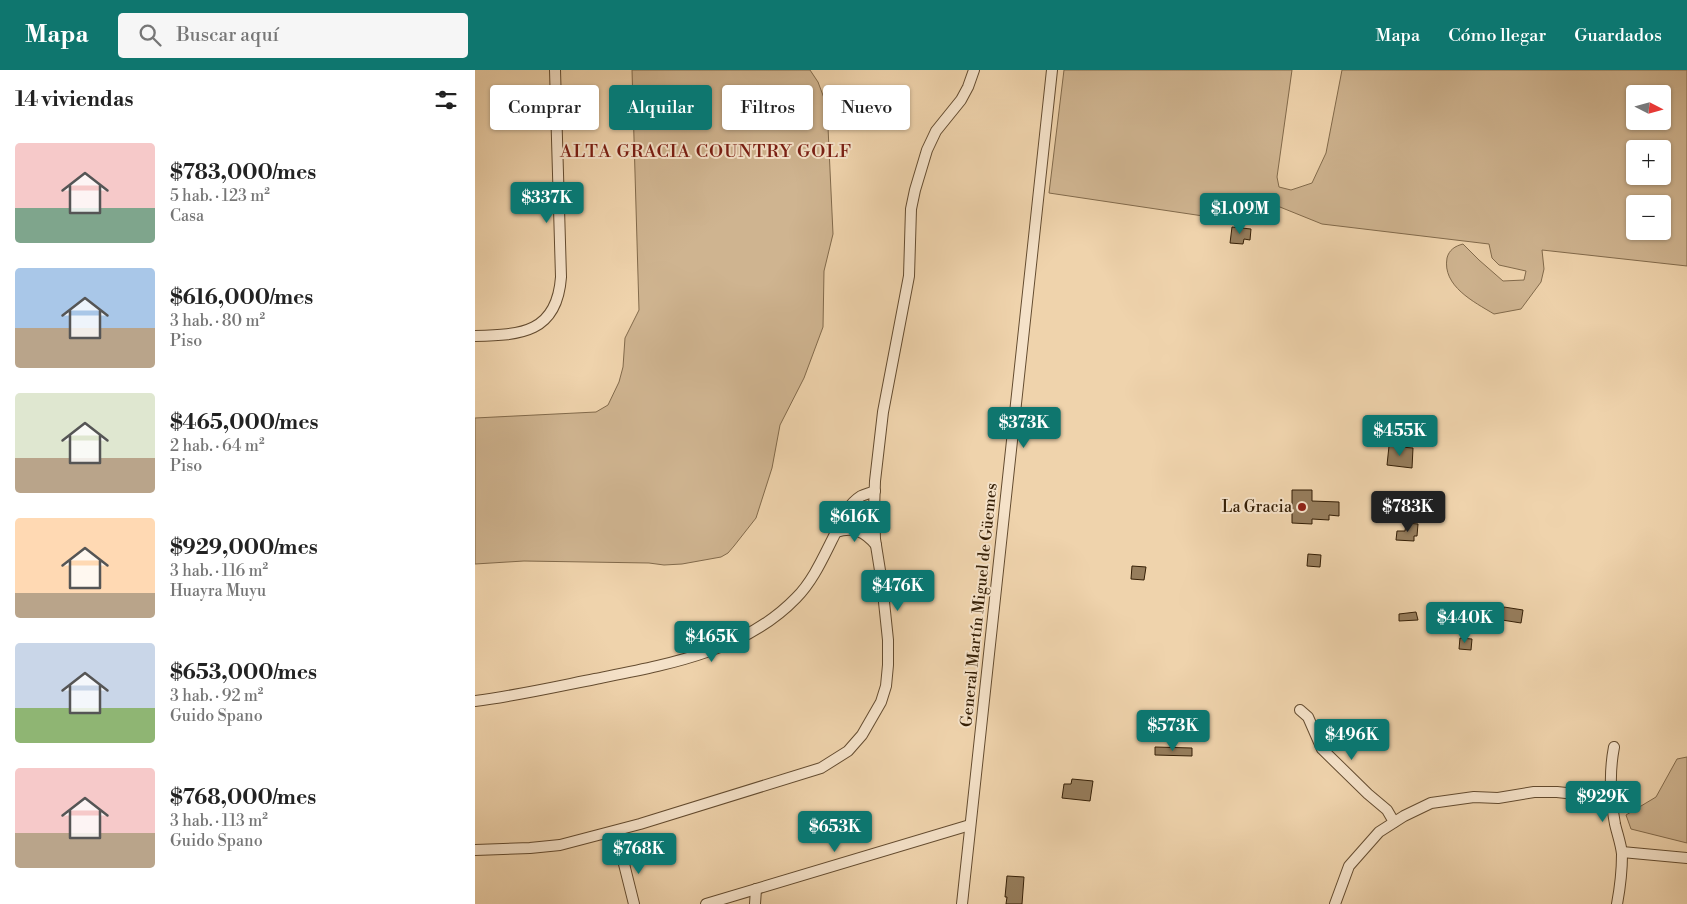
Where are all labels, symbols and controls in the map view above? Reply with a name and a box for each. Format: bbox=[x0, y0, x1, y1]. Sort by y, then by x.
search box bbox=[118, 13, 468, 58]
text: Mapa bbox=[25, 20, 88, 50]
icon: search bbox=[136, 21, 164, 49]
text: Buscar aquí bbox=[176, 23, 279, 47]
text: Mapa bbox=[1376, 24, 1420, 47]
text: Cómo llegar bbox=[1448, 24, 1546, 47]
text: Guardados bbox=[1574, 24, 1662, 47]
chip: Comprar bbox=[490, 85, 599, 130]
chip: Alquilar bbox=[609, 85, 712, 130]
chip: Filtros bbox=[722, 85, 813, 130]
chip: Nuevo bbox=[823, 85, 910, 130]
north arrow bbox=[1626, 85, 1671, 130]
map controls bbox=[1626, 85, 1671, 240]
icon: filters bbox=[432, 86, 460, 114]
text: 14 viviendas bbox=[15, 87, 133, 113]
district label: ALTA GRACIA COUNTRY GOLF bbox=[559, 140, 852, 163]
button: + bbox=[1626, 140, 1671, 185]
text: $783,000/mes bbox=[170, 160, 316, 186]
icon: home bbox=[55, 163, 115, 223]
pin: $337K bbox=[512, 182, 582, 224]
text: 5 hab. · 123 m² bbox=[170, 186, 270, 206]
text: $337K bbox=[522, 188, 572, 208]
pin: $1.09M bbox=[1199, 192, 1281, 235]
button: − bbox=[1626, 195, 1671, 240]
text: $1.09M bbox=[1211, 199, 1269, 219]
text: Casa bbox=[170, 206, 204, 226]
text: $616,000/mes bbox=[170, 285, 313, 311]
icon: home bbox=[55, 288, 115, 348]
text: 3 hab. · 80 m² bbox=[170, 311, 265, 331]
text: Piso bbox=[170, 331, 202, 351]
pin: $373K bbox=[989, 406, 1059, 449]
text: $465,000/mes bbox=[170, 410, 318, 436]
icon: home bbox=[55, 413, 115, 473]
text: $373K bbox=[999, 413, 1049, 433]
pin: $455K bbox=[1365, 414, 1435, 457]
text: $455K bbox=[1373, 421, 1427, 441]
text: 2 hab. · 64 m² bbox=[170, 436, 264, 456]
text: Piso bbox=[170, 456, 202, 476]
street label: General Martín Miguel de Güemes bbox=[956, 482, 1002, 728]
pin: $783K bbox=[1373, 490, 1443, 533]
place label: La Gracia bbox=[1222, 497, 1293, 517]
text: $783K bbox=[1382, 497, 1434, 517]
pin: $616K bbox=[820, 500, 890, 543]
marker: La Gracia bbox=[1296, 501, 1308, 513]
text: $616K bbox=[830, 507, 880, 527]
text: $929,000/mes bbox=[170, 535, 318, 561]
icon: home bbox=[55, 538, 115, 598]
text: 3 hab. · 116 m² bbox=[170, 561, 268, 581]
pin: $476K bbox=[863, 570, 933, 612]
text: $476K bbox=[872, 576, 924, 596]
text: Huayra Muyu bbox=[170, 581, 266, 601]
pin: $440K bbox=[1430, 602, 1500, 644]
text: $440K bbox=[1437, 608, 1493, 628]
pin: $465K bbox=[677, 620, 747, 663]
text: $465K bbox=[685, 627, 739, 647]
text: $653,000/mes bbox=[170, 660, 317, 686]
icon: home bbox=[55, 663, 115, 723]
text: 3 hab. · 92 m² bbox=[170, 686, 263, 706]
text: Guido Spano bbox=[170, 706, 263, 726]
pin: $573K bbox=[1138, 710, 1208, 752]
text: $573K bbox=[1148, 716, 1198, 736]
pin: $496K bbox=[1317, 718, 1387, 761]
text: $496K bbox=[1325, 725, 1379, 745]
pin: $929K bbox=[1568, 780, 1638, 823]
text: $768,000/mes bbox=[170, 785, 316, 811]
text: $929K bbox=[1577, 787, 1629, 807]
icon: home bbox=[55, 788, 115, 848]
pin: $653K bbox=[800, 810, 870, 853]
text: 3 hab. · 113 m² bbox=[170, 811, 268, 831]
text: $653K bbox=[809, 817, 861, 837]
text: Guido Spano bbox=[170, 831, 263, 851]
pin: $768K bbox=[604, 832, 674, 875]
text: $768K bbox=[613, 839, 665, 859]

